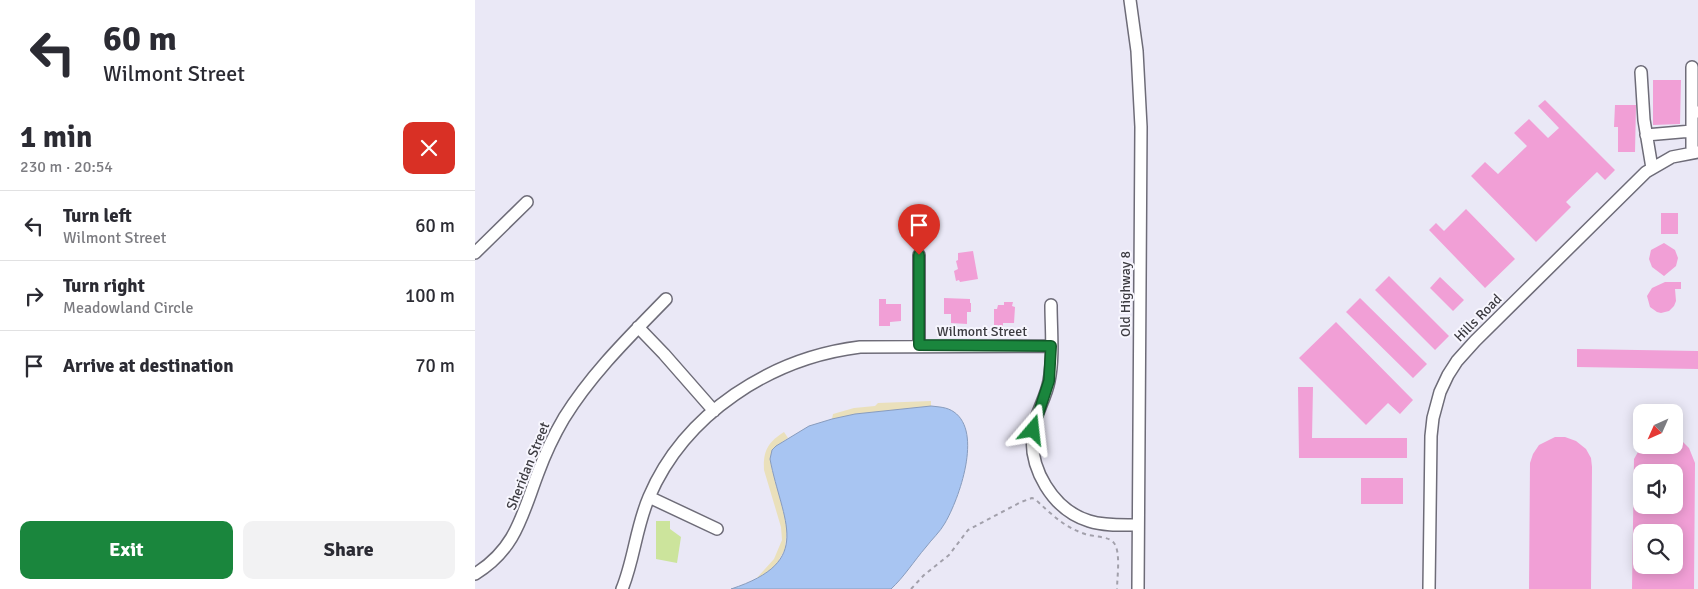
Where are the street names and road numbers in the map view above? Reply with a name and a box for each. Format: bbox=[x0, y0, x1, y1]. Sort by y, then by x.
street label: Old Highway 8 bbox=[1117, 251, 1134, 337]
street label: Hills Road bbox=[1451, 291, 1505, 345]
street label: Wilmont Street bbox=[937, 323, 1027, 340]
street label: Sheridan Street bbox=[503, 419, 553, 512]

